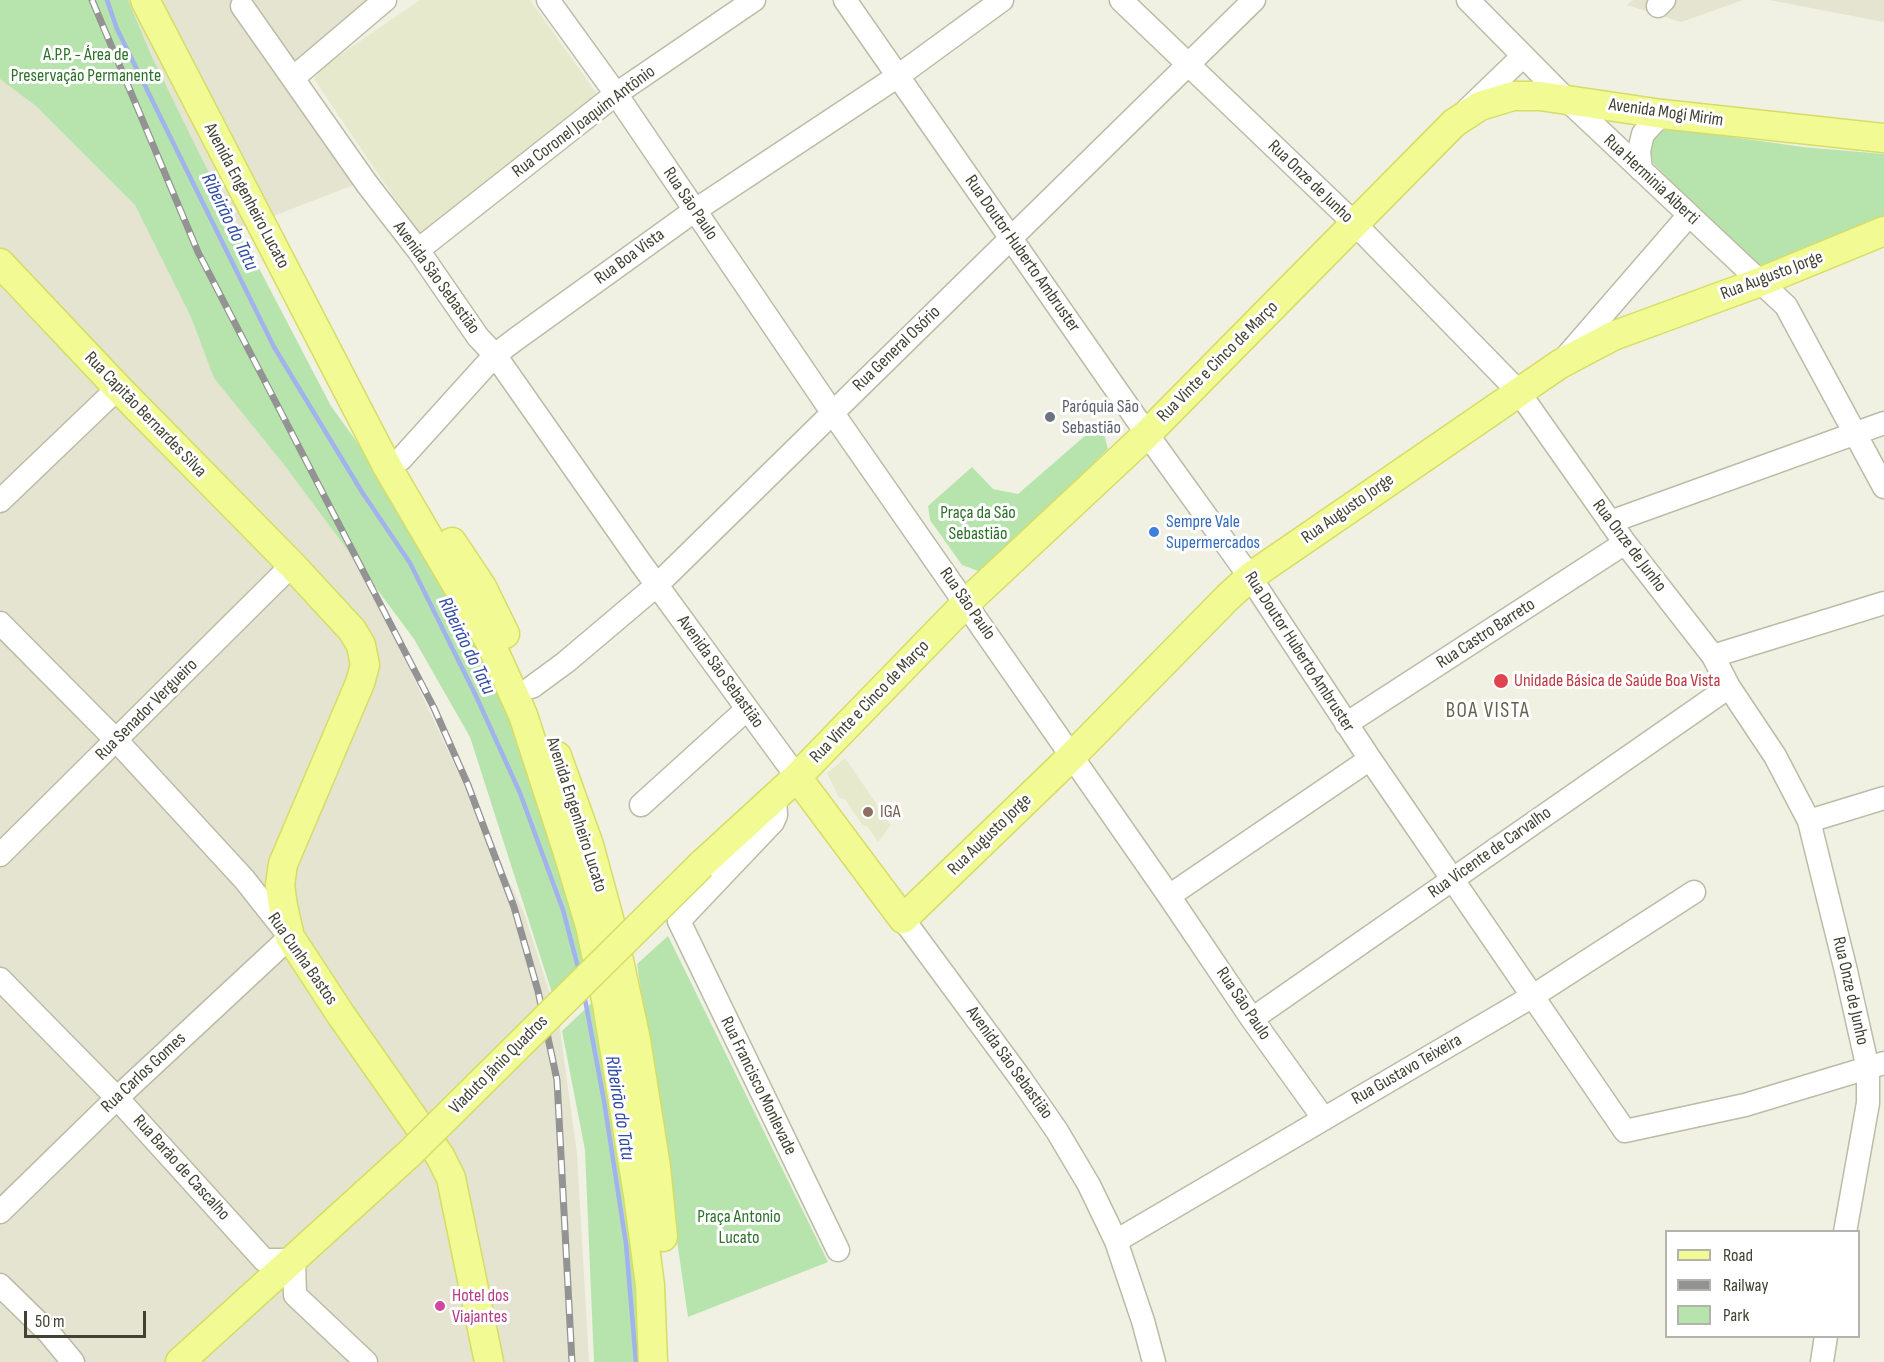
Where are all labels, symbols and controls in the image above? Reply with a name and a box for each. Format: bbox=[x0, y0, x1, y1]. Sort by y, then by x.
park label: A.P.P. - Área de Preservação Permanente bbox=[11, 44, 161, 86]
street label: Rua Coronel Joaquim Antônio bbox=[508, 61, 660, 183]
street label: Avenida Mogi Mirim bbox=[1607, 94, 1725, 132]
street label: Avenida Engenheiro Lucato bbox=[199, 120, 293, 272]
street label: Rua Herminia Aiberti bbox=[1599, 130, 1703, 230]
street label: Rua Onze de Junho bbox=[1263, 136, 1357, 228]
street label: Rua São Paulo bbox=[658, 163, 722, 245]
water label: Ribeirão do Tatu bbox=[195, 169, 263, 275]
street label: Rua Doutor Huberto Ambruster bbox=[960, 171, 1084, 337]
street label: Avenida São Sebastião bbox=[388, 217, 484, 339]
street label: Rua Boa Vista bbox=[591, 224, 669, 290]
street label: Rua Augusto Jorge bbox=[1718, 247, 1826, 305]
street label: Rua Vinte e Cinco de Março bbox=[1153, 297, 1283, 427]
street label: Rua General Osório bbox=[849, 302, 945, 396]
street label: Rua Capitão Bernardes Silva bbox=[79, 348, 211, 482]
place label: Paróquia São Sebastião bbox=[1062, 396, 1139, 438]
marker: Paróquia São Sebastião bbox=[1043, 410, 1057, 424]
street label: Rua Augusto Jorge bbox=[1298, 469, 1398, 549]
street label: Rua Onze de Junho bbox=[1587, 495, 1671, 597]
park label: Praça da São Sebastião bbox=[940, 502, 1016, 544]
place label: Sempre Vale Supermercados bbox=[1166, 511, 1260, 554]
marker: Sempre Vale Supermercados bbox=[1147, 525, 1161, 539]
street label: Rua São Paulo bbox=[934, 564, 1000, 644]
street label: Rua Doutor Huberto Ambruster bbox=[1239, 568, 1359, 736]
water label: Ribeirão do Tatu bbox=[432, 593, 500, 699]
street label: Rua Castro Barreto bbox=[1433, 594, 1539, 674]
street label: Avenida São Sebastião bbox=[672, 611, 768, 733]
street label: Rua Vinte e Cinco de Março bbox=[806, 636, 934, 768]
street label: Rua Senador Vergueiro bbox=[92, 655, 202, 765]
place label: Unidade Básica de Saúde Boa Vista bbox=[1514, 670, 1720, 692]
marker: Unidade Básica de Saúde Boa Vista bbox=[1492, 672, 1510, 690]
district label: BOA VISTA bbox=[1446, 699, 1530, 725]
street label: Avenida Engenheiro Lucato bbox=[541, 735, 611, 895]
street label: Rua Augusto Jorge bbox=[944, 790, 1036, 880]
place label: IGA bbox=[880, 801, 900, 823]
street label: Rua Vicente de Carvalho bbox=[1424, 803, 1556, 903]
marker: IGA bbox=[861, 805, 875, 819]
street label: Rua Cunha Bastos bbox=[262, 909, 342, 1009]
street label: Rua Onze de Junho bbox=[1827, 935, 1873, 1047]
street label: Rua São Paulo bbox=[1211, 963, 1275, 1045]
street label: Avenida São Sebastião bbox=[961, 1002, 1057, 1124]
street label: Viaduto Jânio Quadros bbox=[445, 1011, 553, 1119]
street label: Rua Francisco Monlevade bbox=[715, 1013, 801, 1159]
street label: Rua Carlos Gomes bbox=[97, 1028, 191, 1118]
street label: Rua Gustavo Teixeira bbox=[1348, 1030, 1466, 1110]
water label: Ribeirão do Tatu bbox=[599, 1054, 639, 1162]
street label: Rua Barão de Cascalho bbox=[128, 1111, 234, 1225]
park label: Praça Antonio Lucato bbox=[697, 1206, 781, 1248]
legend bbox=[1665, 1230, 1860, 1338]
text: Road bbox=[1723, 1245, 1753, 1266]
text: Railway bbox=[1723, 1275, 1768, 1296]
place label: Hotel dos Viajantes bbox=[452, 1285, 509, 1328]
scale bar bbox=[27, 1299, 148, 1337]
marker: Hotel dos Viajantes bbox=[433, 1299, 447, 1313]
text: Park bbox=[1723, 1305, 1749, 1326]
text: 50 m bbox=[35, 1311, 65, 1332]

